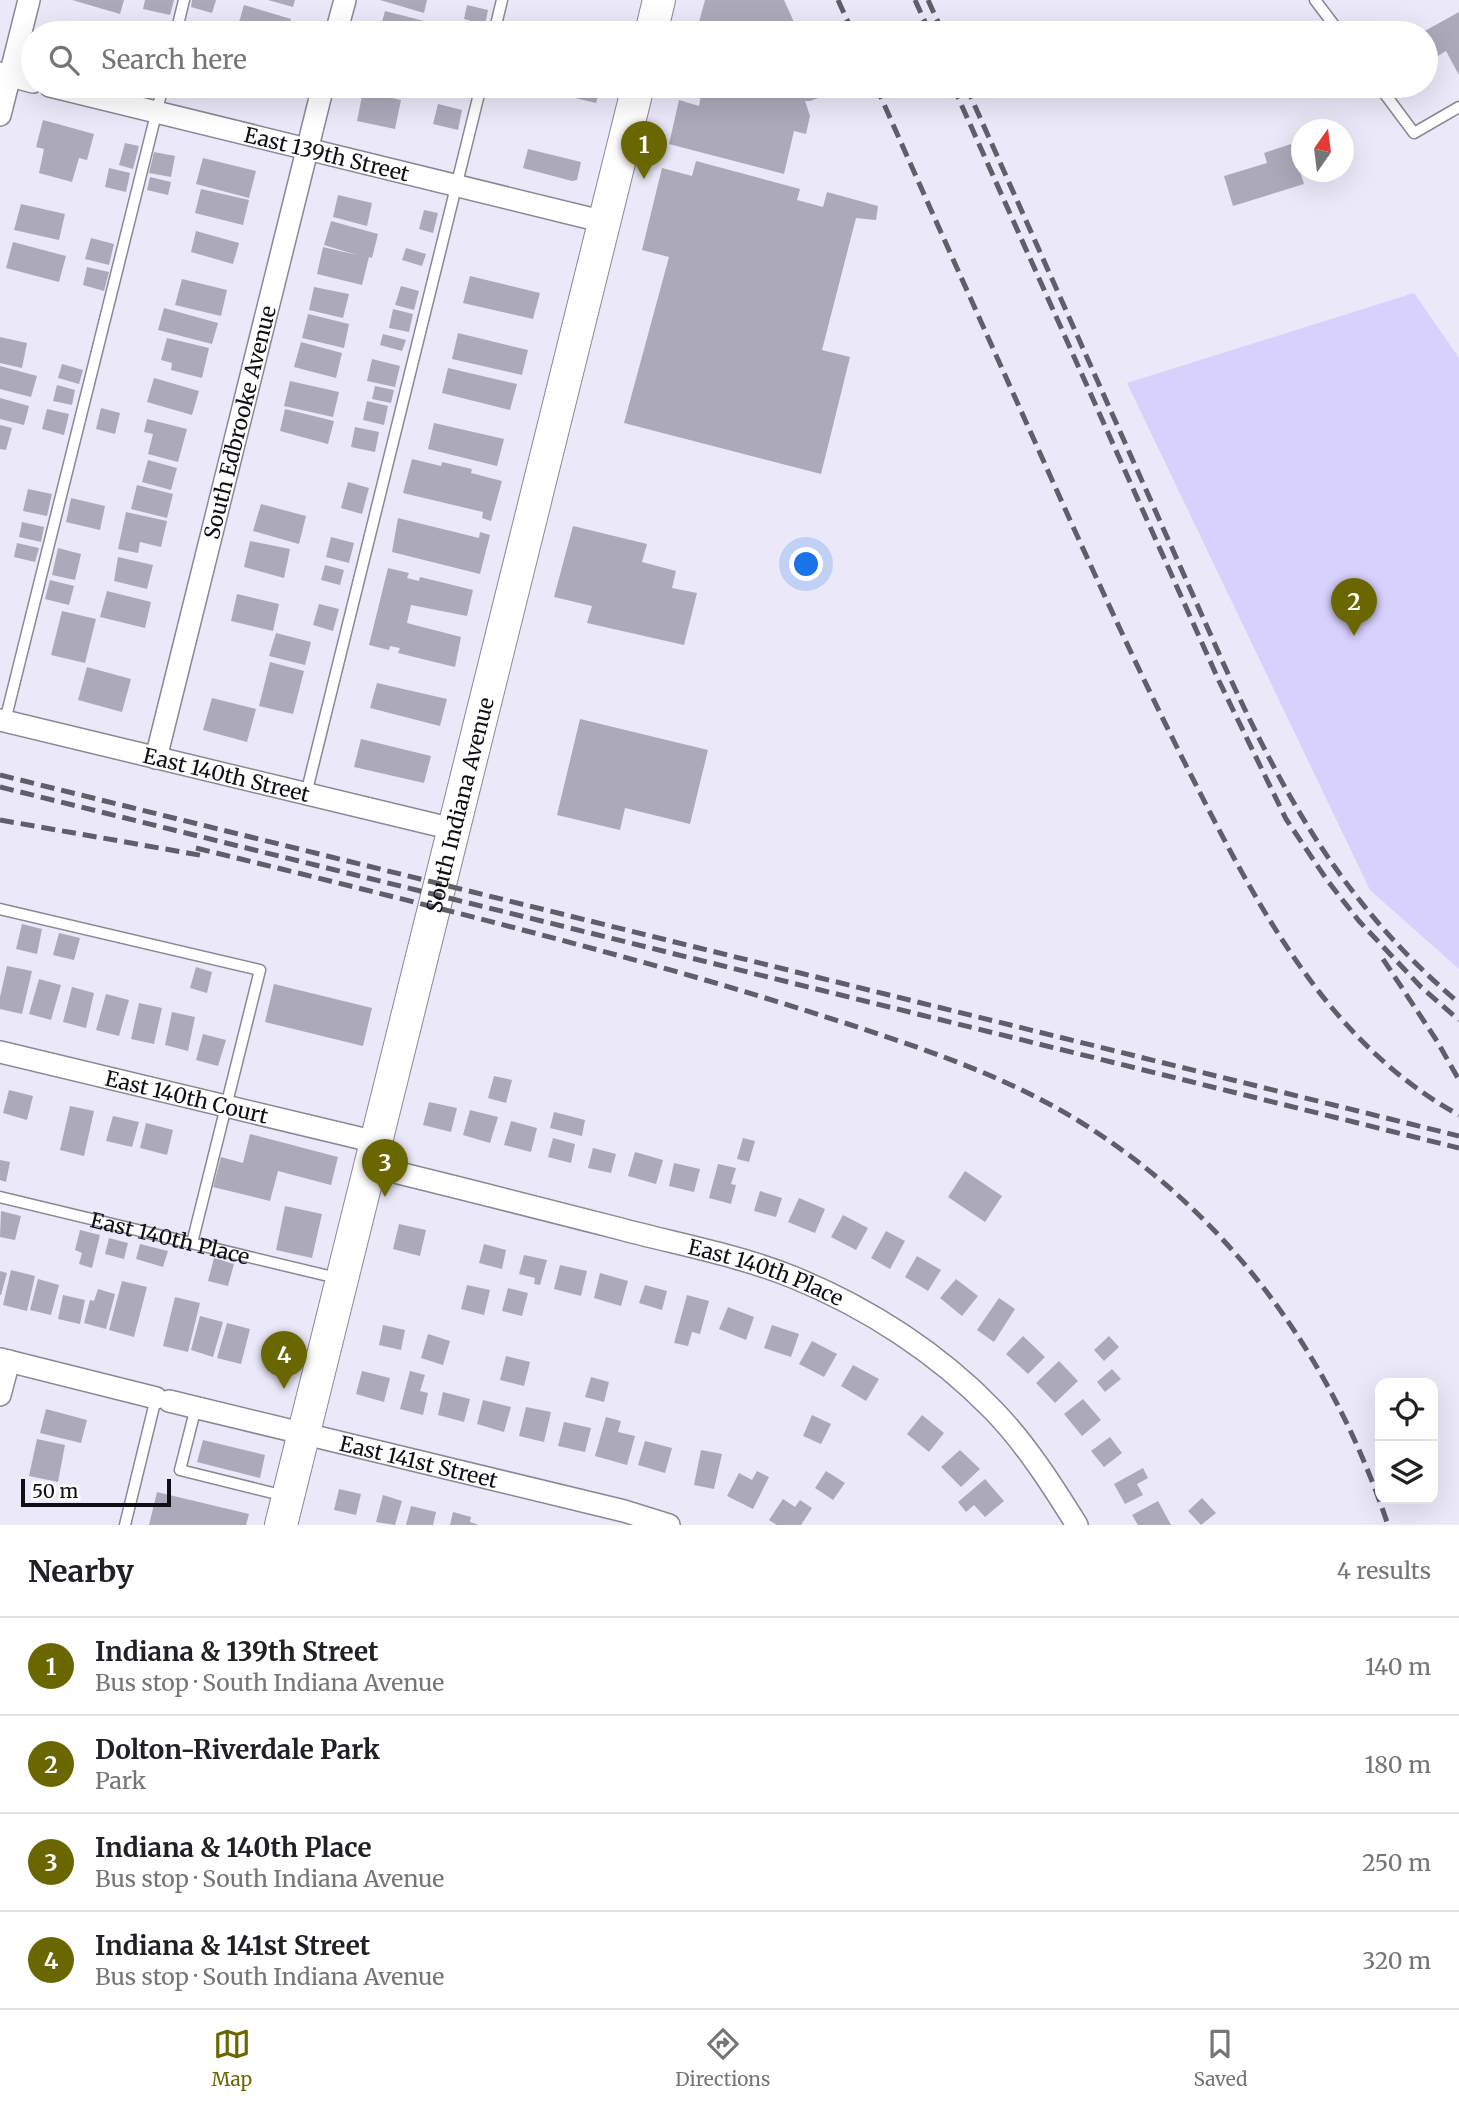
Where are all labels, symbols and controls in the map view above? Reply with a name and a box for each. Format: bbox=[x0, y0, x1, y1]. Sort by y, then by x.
search box bbox=[21, 21, 1438, 98]
icon: search bbox=[45, 41, 83, 79]
text: Search here bbox=[101, 43, 247, 76]
north arrow bbox=[1291, 119, 1354, 182]
street label: East 139th Street bbox=[242, 121, 412, 187]
pin: 1 bbox=[621, 121, 667, 179]
street label: South Edbrooke Avenue bbox=[197, 303, 281, 542]
your location bbox=[789, 547, 823, 581]
pin: 2 bbox=[1331, 578, 1377, 636]
street label: South Indiana Avenue bbox=[420, 694, 499, 915]
street label: East 140th Street bbox=[140, 741, 313, 808]
street label: East 140th Court bbox=[102, 1064, 271, 1129]
pin: 3 bbox=[362, 1139, 408, 1197]
street label: East 140th Place bbox=[88, 1206, 253, 1270]
street label: East 140th Place bbox=[685, 1233, 848, 1312]
pin: 4 bbox=[261, 1331, 307, 1389]
map controls bbox=[1375, 1378, 1438, 1504]
button: locate bbox=[1375, 1378, 1438, 1441]
street label: East 141st Street bbox=[337, 1429, 501, 1494]
button: layers bbox=[1375, 1441, 1438, 1504]
scale bar bbox=[21, 1476, 172, 1508]
text: 50 m bbox=[32, 1479, 78, 1503]
text: Nearby bbox=[28, 1552, 134, 1590]
text: 4 results bbox=[1337, 1556, 1431, 1585]
text: Indiana & 139th Street bbox=[95, 1635, 378, 1668]
text: 1 bbox=[46, 1652, 56, 1681]
text: 140 m bbox=[1365, 1652, 1431, 1681]
text: Bus stop · South Indiana Avenue bbox=[95, 1668, 444, 1697]
text: Dolton-Riverdale Park bbox=[95, 1733, 380, 1766]
text: 2 bbox=[44, 1750, 58, 1779]
text: 180 m bbox=[1365, 1750, 1431, 1779]
text: Park bbox=[95, 1766, 146, 1795]
text: Indiana & 140th Place bbox=[95, 1831, 371, 1864]
text: 3 bbox=[44, 1848, 58, 1877]
text: 250 m bbox=[1362, 1848, 1431, 1877]
text: Bus stop · South Indiana Avenue bbox=[95, 1864, 444, 1893]
text: Indiana & 141st Street bbox=[95, 1929, 370, 1962]
text: 4 bbox=[44, 1946, 58, 1975]
text: 320 m bbox=[1362, 1946, 1431, 1975]
text: Bus stop · South Indiana Avenue bbox=[95, 1962, 444, 1991]
tab: Map bbox=[212, 2025, 252, 2091]
tab: Directions bbox=[675, 2025, 770, 2091]
tab: Saved bbox=[1194, 2025, 1247, 2091]

